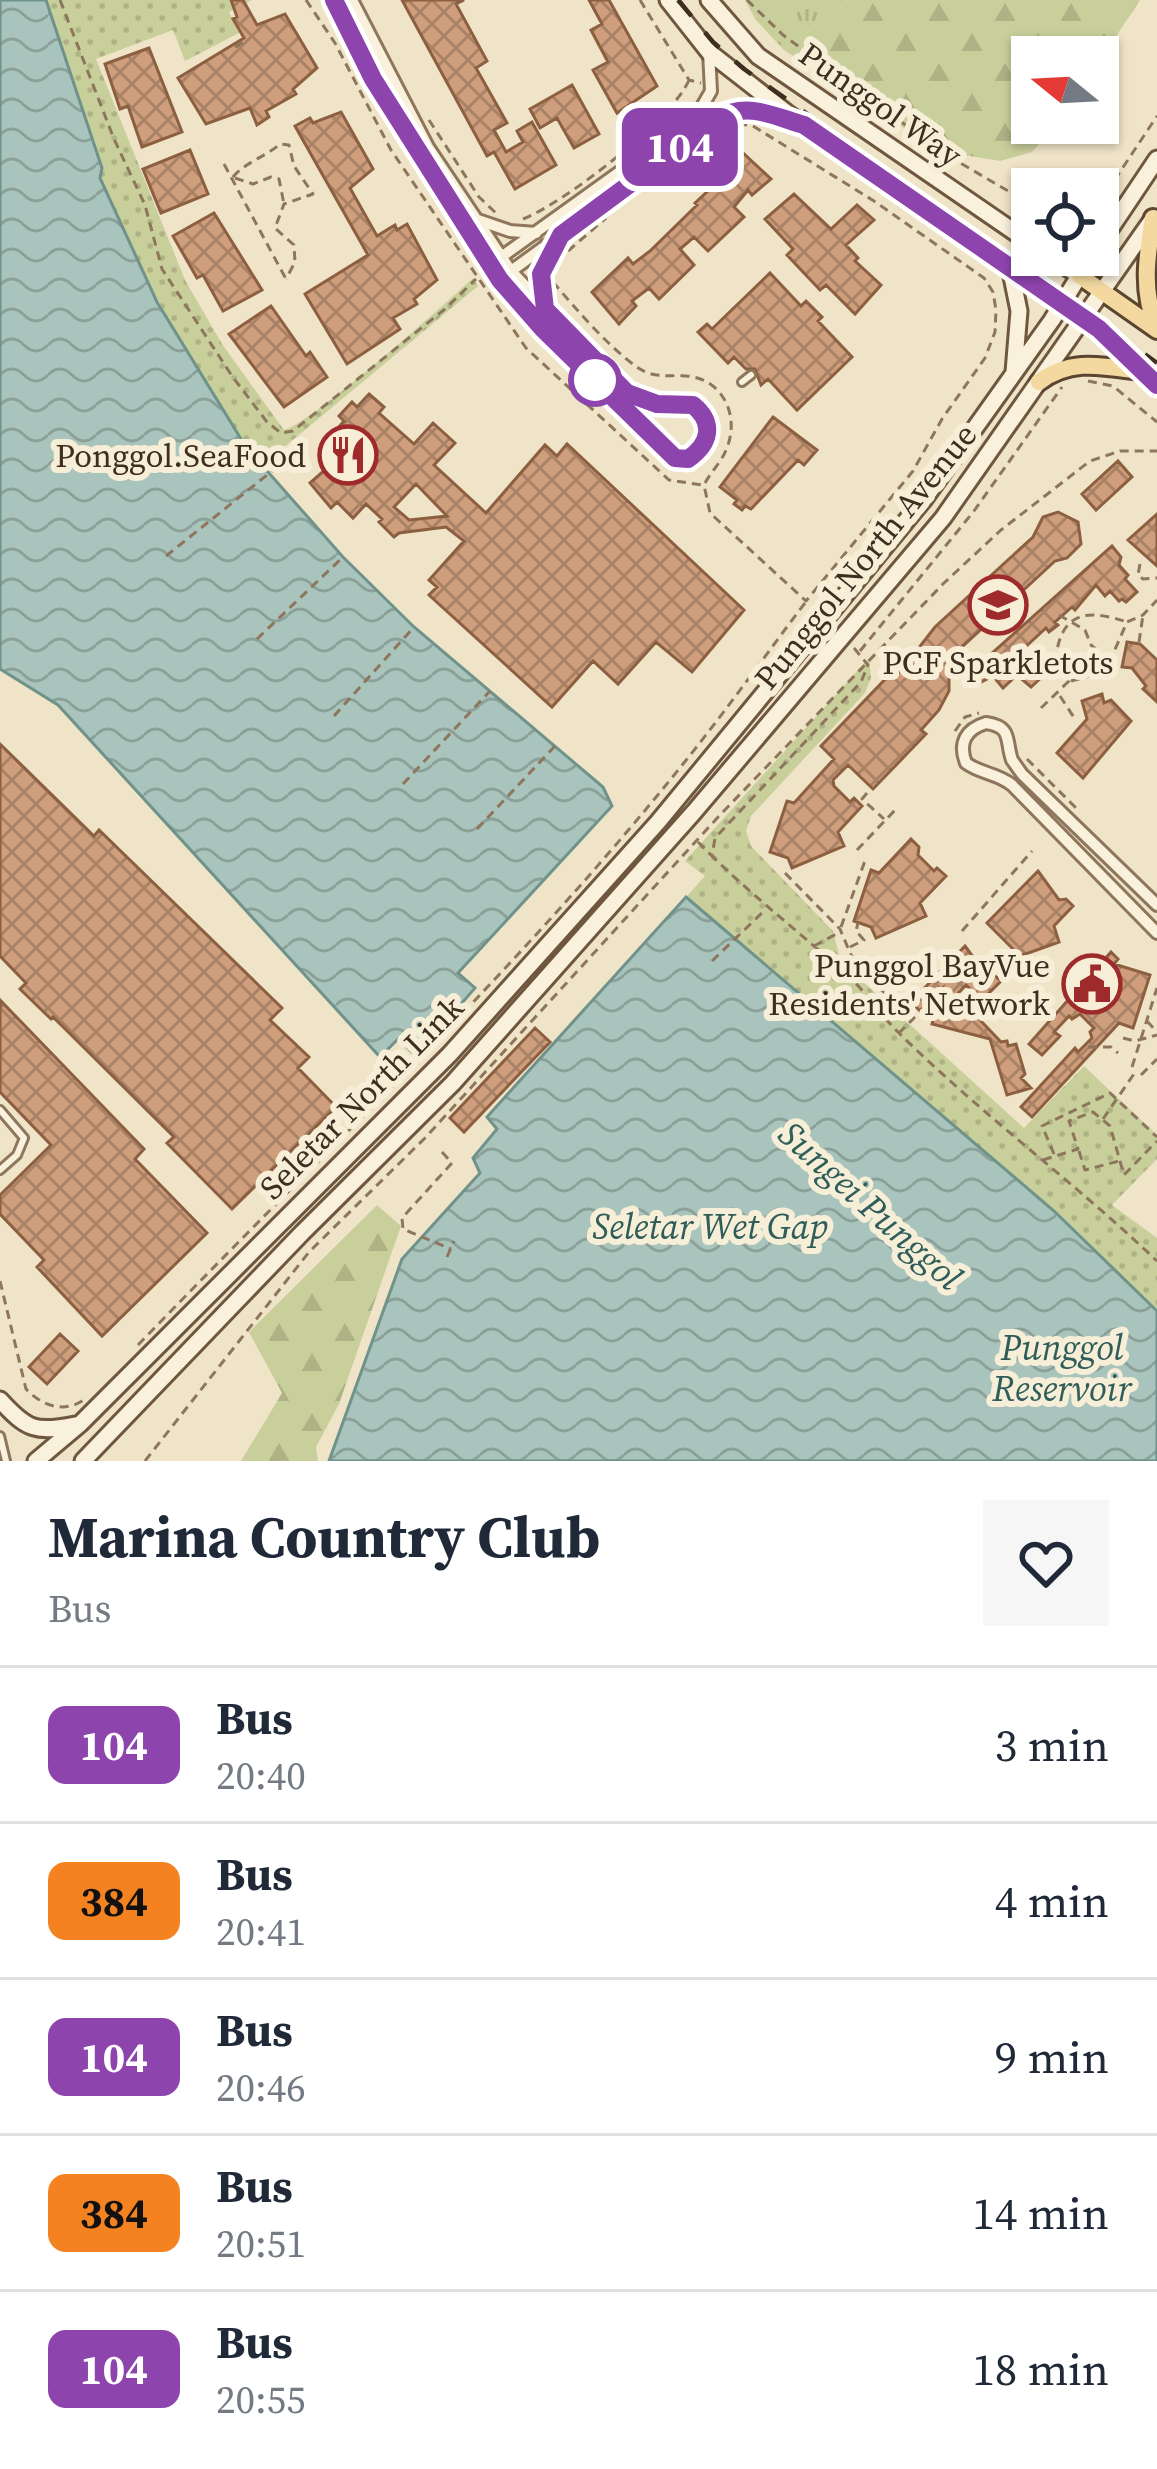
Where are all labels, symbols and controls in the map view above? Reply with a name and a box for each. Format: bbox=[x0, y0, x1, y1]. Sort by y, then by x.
street label: Punggol Way bbox=[790, 32, 971, 177]
north arrow bbox=[1011, 36, 1119, 144]
map controls bbox=[1011, 36, 1119, 276]
line badge: 104 bbox=[611, 108, 749, 186]
text: 104 bbox=[646, 118, 714, 176]
button: locate bbox=[1011, 168, 1119, 276]
unlabelled marker bbox=[570, 355, 620, 405]
street label: Punggol North Avenue bbox=[744, 414, 987, 699]
restaurant icon: Ponggol.SeaFood bbox=[317, 424, 379, 486]
place label: Ponggol.SeaFood bbox=[55, 433, 306, 478]
school or university icon: PCF Sparkletots bbox=[967, 574, 1029, 636]
place label: PCF Sparkletots bbox=[882, 640, 1114, 685]
place label: Punggol BayVue Residents' Network bbox=[768, 943, 1051, 1026]
public building icon: Punggol BayVue Residents' Network bbox=[1061, 953, 1123, 1015]
street label: Seletar North Link bbox=[249, 985, 474, 1209]
water label: Sungei Punggol bbox=[768, 1110, 973, 1301]
water label: Seletar Wet Gap bbox=[592, 1202, 828, 1251]
water label: Punggol Reservoir bbox=[991, 1323, 1133, 1413]
text: Marina Country Club bbox=[48, 1498, 600, 1576]
button: heart bbox=[983, 1500, 1109, 1626]
text: Bus bbox=[48, 1582, 111, 1635]
text: Bus bbox=[216, 1687, 293, 1749]
text: 3 min bbox=[995, 1714, 1109, 1776]
text: 104 bbox=[80, 1716, 148, 1774]
text: 20:40 bbox=[216, 1749, 306, 1802]
text: Bus bbox=[216, 1843, 293, 1905]
text: 4 min bbox=[995, 1870, 1109, 1932]
text: 384 bbox=[80, 1872, 148, 1930]
text: 20:41 bbox=[216, 1905, 306, 1958]
text: Bus bbox=[216, 1999, 293, 2061]
text: 9 min bbox=[995, 2026, 1109, 2088]
text: 104 bbox=[80, 2028, 148, 2086]
text: 20:46 bbox=[216, 2061, 306, 2114]
text: Bus bbox=[216, 2155, 293, 2217]
text: 14 min bbox=[972, 2182, 1109, 2244]
text: 384 bbox=[80, 2184, 148, 2242]
text: 20:51 bbox=[216, 2217, 306, 2270]
text: Bus bbox=[216, 2311, 293, 2373]
text: 18 min bbox=[972, 2338, 1109, 2400]
text: 104 bbox=[80, 2340, 148, 2398]
text: 20:55 bbox=[216, 2373, 306, 2426]

